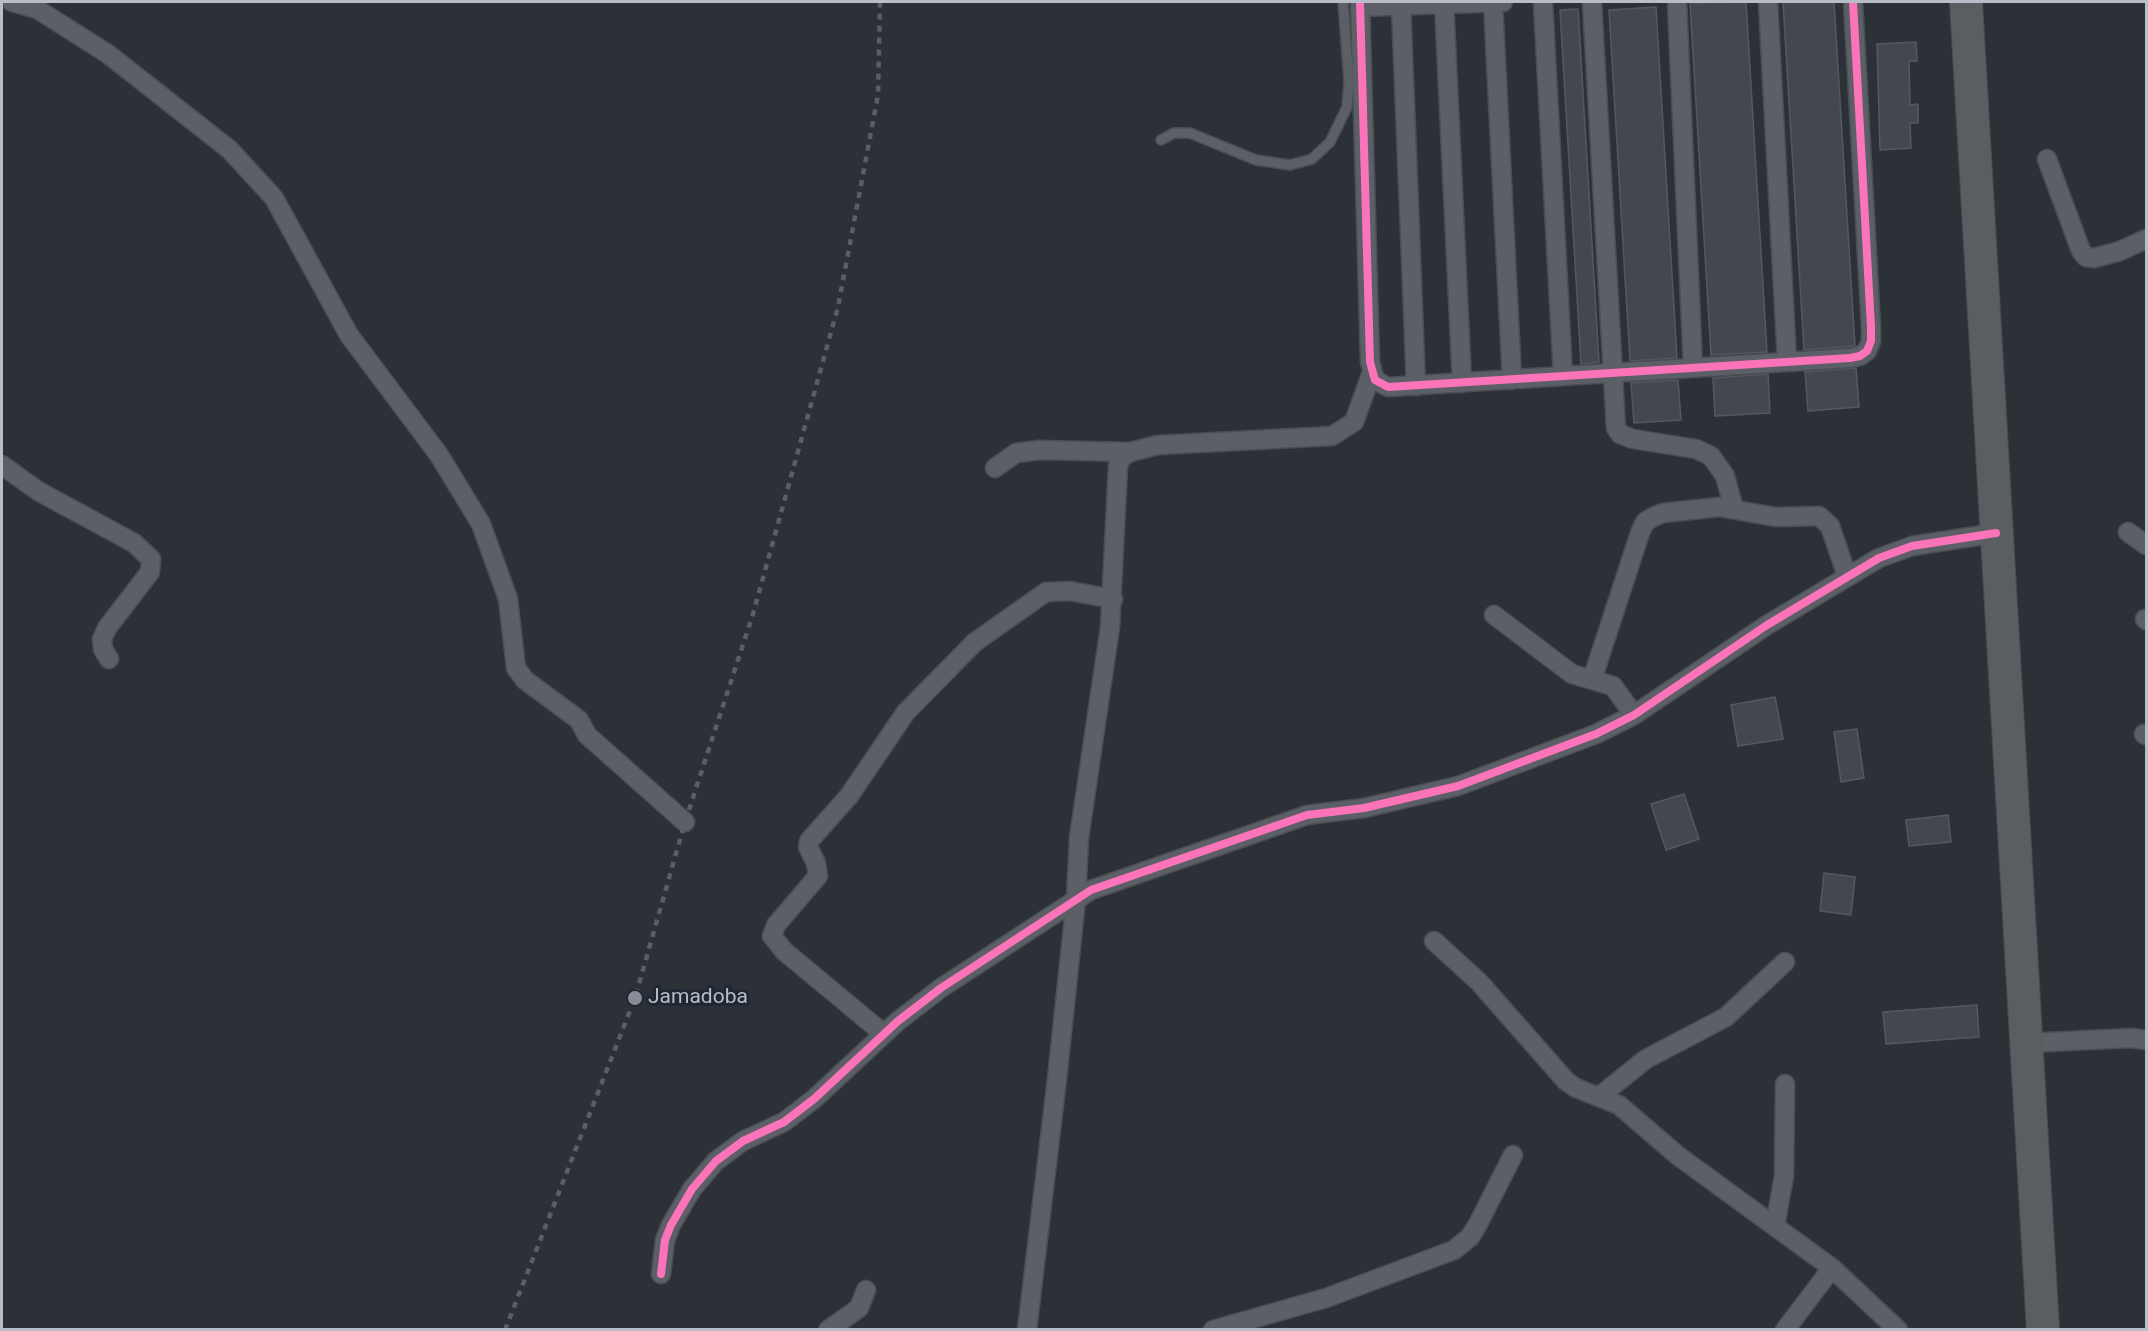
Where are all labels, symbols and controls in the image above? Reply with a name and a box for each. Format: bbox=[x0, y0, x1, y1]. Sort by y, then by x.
place label: Jamadoba bbox=[648, 985, 748, 1011]
marker: Jamadoba bbox=[626, 989, 644, 1007]

